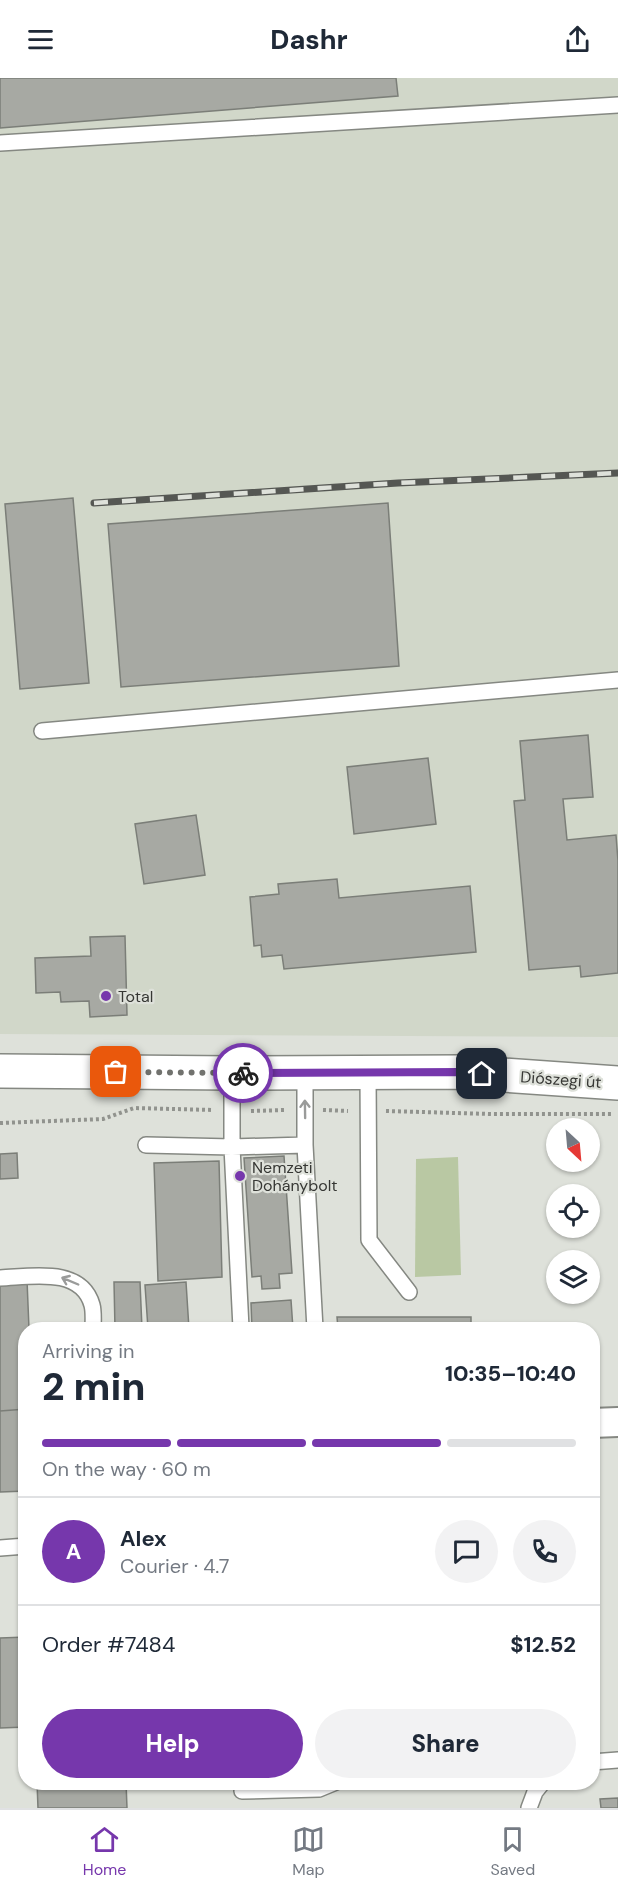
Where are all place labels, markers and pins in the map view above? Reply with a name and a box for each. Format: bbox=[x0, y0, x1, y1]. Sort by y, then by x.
place label: Total bbox=[118, 986, 153, 1007]
marker: Total bbox=[99, 989, 113, 1003]
pin bbox=[90, 1046, 141, 1097]
pin bbox=[456, 1048, 507, 1099]
place label: Nemzeti Dohánybolt bbox=[252, 1157, 338, 1196]
marker: Nemzeti Dohánybolt bbox=[233, 1169, 247, 1183]

